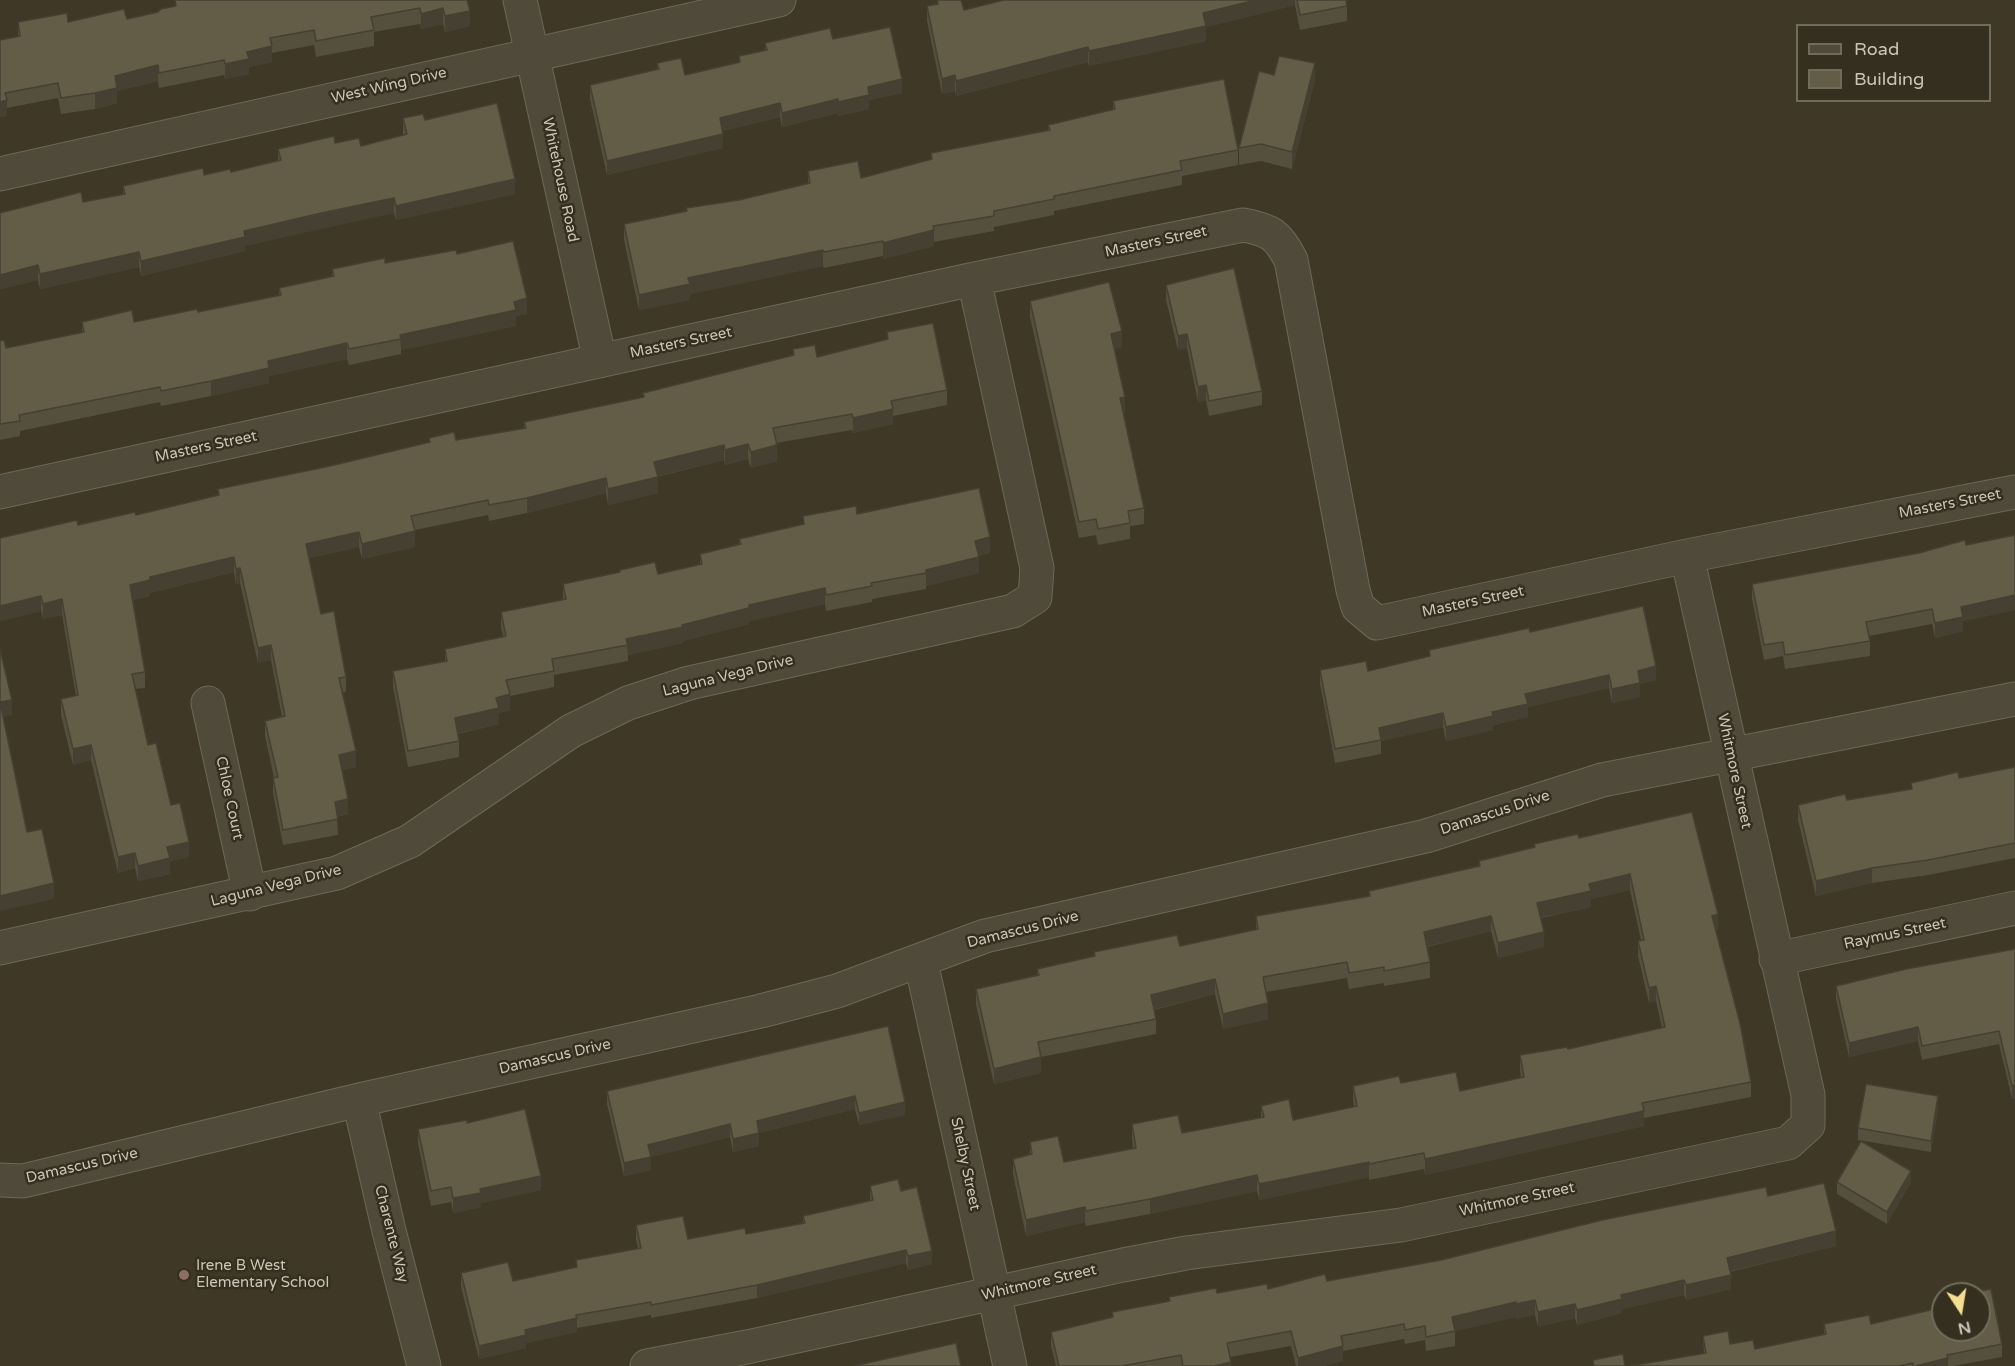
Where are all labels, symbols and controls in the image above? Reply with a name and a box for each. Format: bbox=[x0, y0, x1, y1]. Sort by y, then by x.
legend bbox=[1796, 24, 1991, 102]
text: Road bbox=[1854, 38, 1899, 60]
street label: West Wing Drive bbox=[330, 64, 448, 108]
text: Building bbox=[1854, 68, 1924, 90]
street label: Whitehouse Road bbox=[538, 116, 582, 244]
street label: Masters Street bbox=[1103, 222, 1209, 262]
street label: Masters Street bbox=[628, 323, 734, 363]
street label: Masters Street bbox=[153, 427, 259, 467]
street label: Masters Street bbox=[1897, 485, 2003, 523]
street label: Masters Street bbox=[1420, 582, 1526, 622]
street label: Laguna Vega Drive bbox=[661, 651, 795, 701]
street label: Whitmore Street bbox=[1713, 712, 1755, 830]
street label: Chloe Court bbox=[211, 755, 247, 841]
street label: Damascus Drive bbox=[1438, 787, 1552, 839]
street label: Laguna Vega Drive bbox=[209, 861, 343, 911]
street label: Damascus Drive bbox=[965, 907, 1081, 953]
street label: Raymus Street bbox=[1842, 914, 1948, 954]
street label: Damascus Drive bbox=[497, 1035, 613, 1079]
street label: Shelby Street bbox=[946, 1116, 984, 1212]
street label: Damascus Drive bbox=[24, 1144, 140, 1188]
street label: Whitmore Street bbox=[1458, 1179, 1576, 1221]
street label: Charente Way bbox=[370, 1183, 412, 1285]
place label: Irene B West Elementary School bbox=[196, 1257, 329, 1292]
street label: Whitmore Street bbox=[980, 1261, 1098, 1305]
marker: Irene B West Elementary School bbox=[177, 1268, 191, 1282]
north arrow bbox=[1931, 1282, 1991, 1342]
text: N bbox=[1956, 1317, 1973, 1339]

